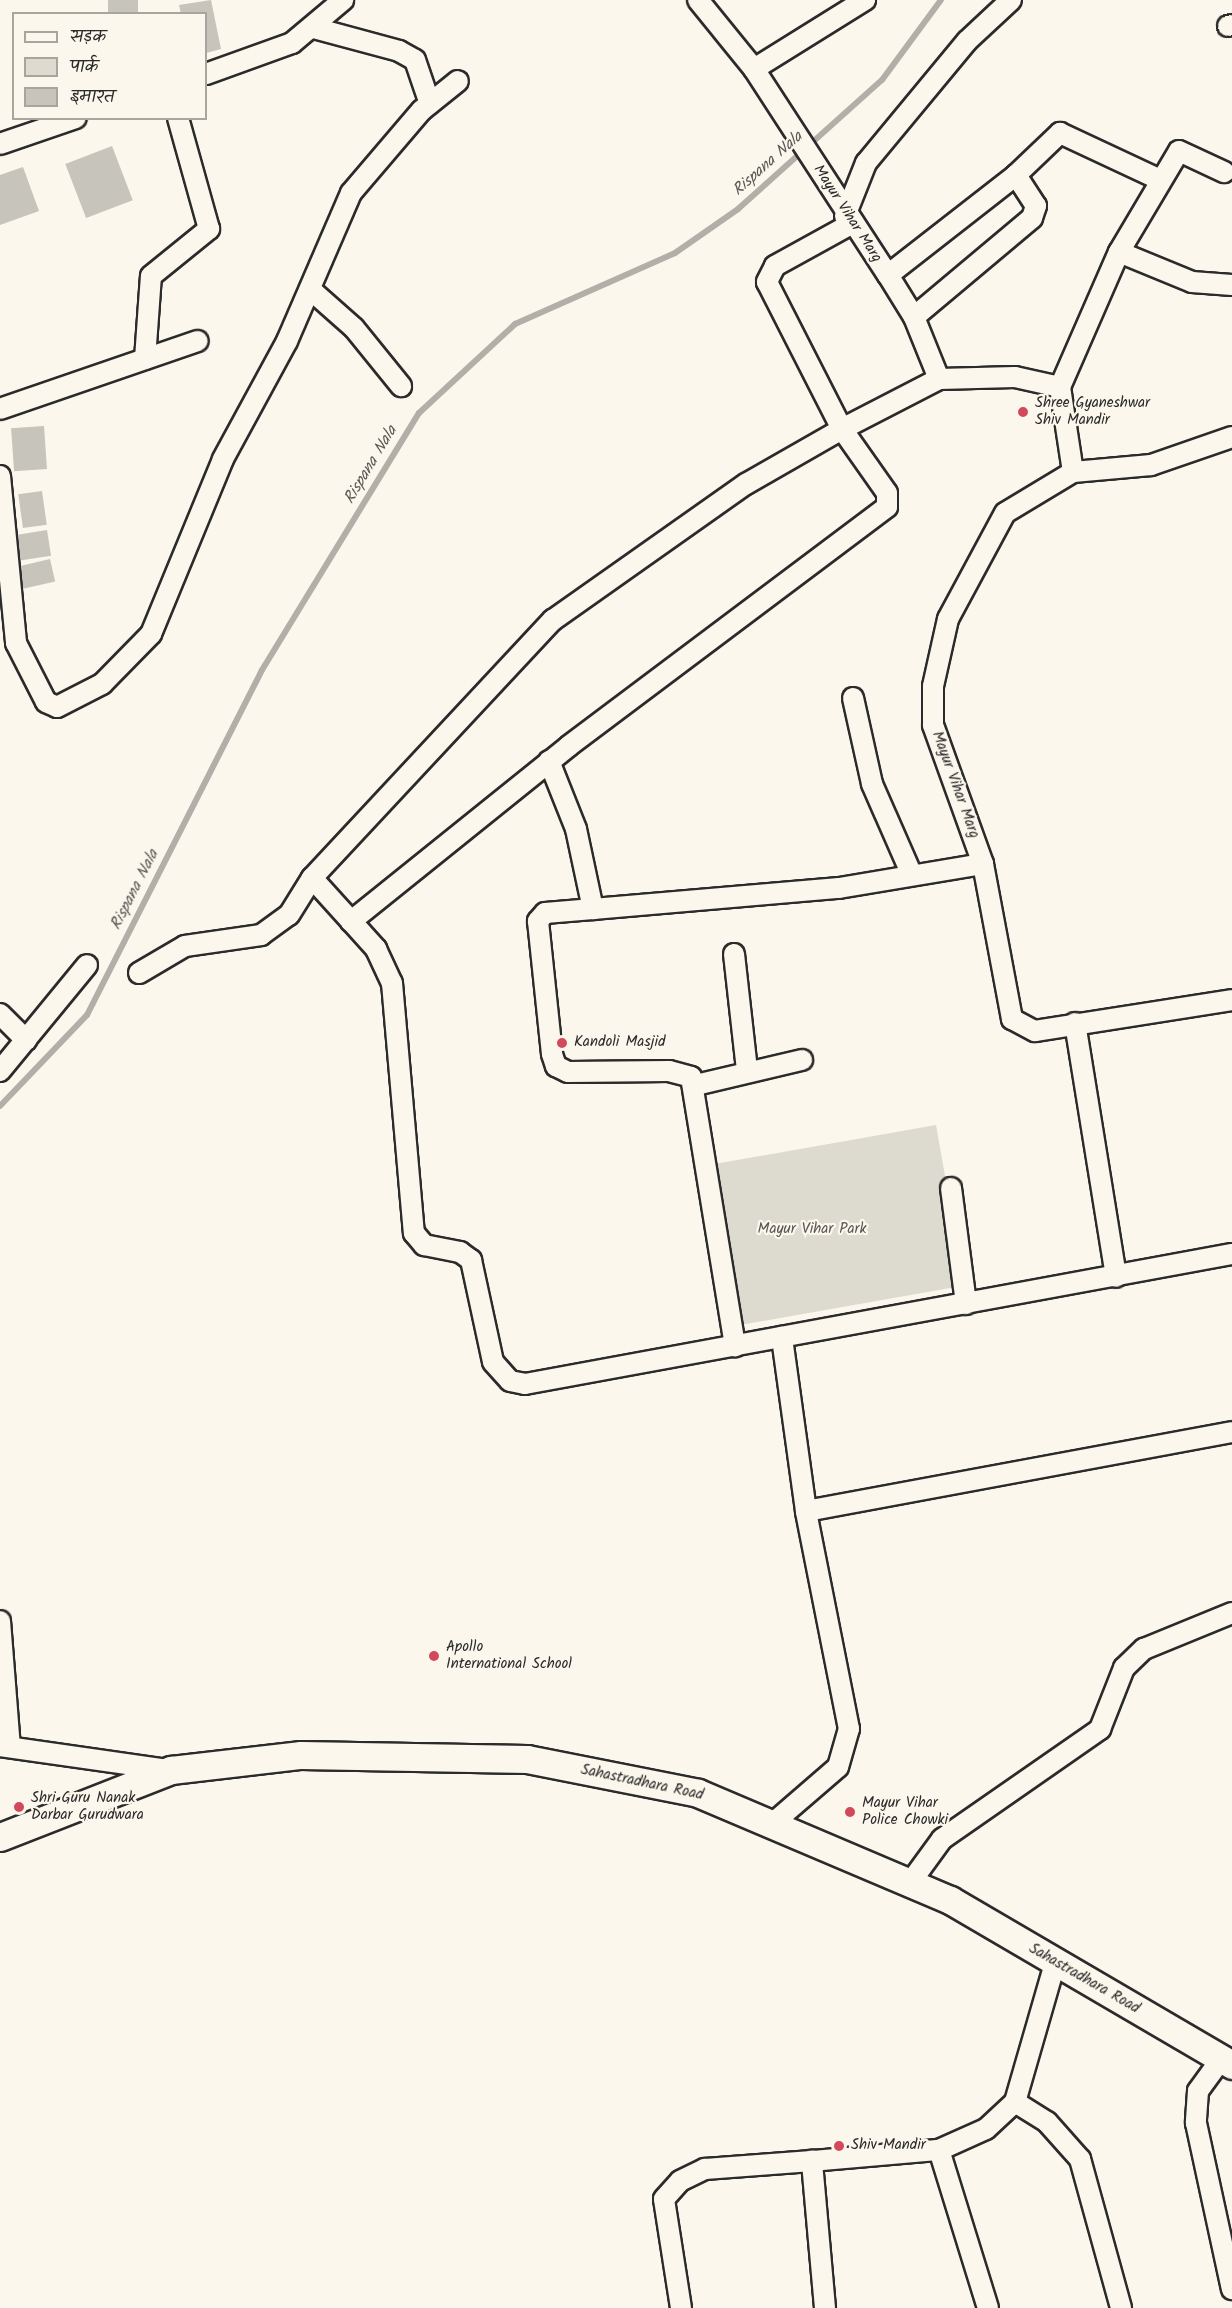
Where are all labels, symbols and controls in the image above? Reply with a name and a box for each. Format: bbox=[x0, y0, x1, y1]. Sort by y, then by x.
legend bbox=[12, 12, 207, 120]
text: सड़क bbox=[70, 23, 106, 52]
text: पार्क bbox=[70, 53, 99, 82]
text: इमारत bbox=[70, 83, 114, 112]
water label: Rispana Nala bbox=[729, 128, 807, 200]
street label: Mayur Vihar Marg bbox=[809, 162, 885, 266]
place label: Shree Gyaneshwar Shiv Mandir bbox=[1035, 394, 1150, 429]
marker: Shree Gyaneshwar Shiv Mandir bbox=[1016, 405, 1030, 419]
water label: Rispana Nala bbox=[340, 423, 402, 507]
street label: Mayur Vihar Marg bbox=[927, 729, 983, 841]
water label: Rispana Nala bbox=[107, 847, 163, 933]
place label: Kandoli Masjid bbox=[574, 1034, 666, 1052]
marker: Kandoli Masjid bbox=[555, 1036, 569, 1050]
park label: Mayur Vihar Park bbox=[758, 1221, 866, 1239]
place label: Apollo International School bbox=[446, 1638, 572, 1673]
marker: Apollo International School bbox=[427, 1649, 441, 1663]
street label: Sahastradhara Road bbox=[579, 1761, 705, 1805]
place label: Shri Guru Nanak Darbar Gurudwara bbox=[31, 1789, 144, 1824]
place label: Mayur Vihar Police Chowki bbox=[862, 1794, 948, 1829]
marker: Shri Guru Nanak Darbar Gurudwara bbox=[12, 1800, 26, 1814]
marker: Mayur Vihar Police Chowki bbox=[843, 1805, 857, 1819]
street label: Sahastradhara Road bbox=[1025, 1940, 1143, 2018]
place label: Shiv Mandir bbox=[851, 2137, 926, 2155]
marker: Shiv Mandir bbox=[832, 2139, 846, 2153]

